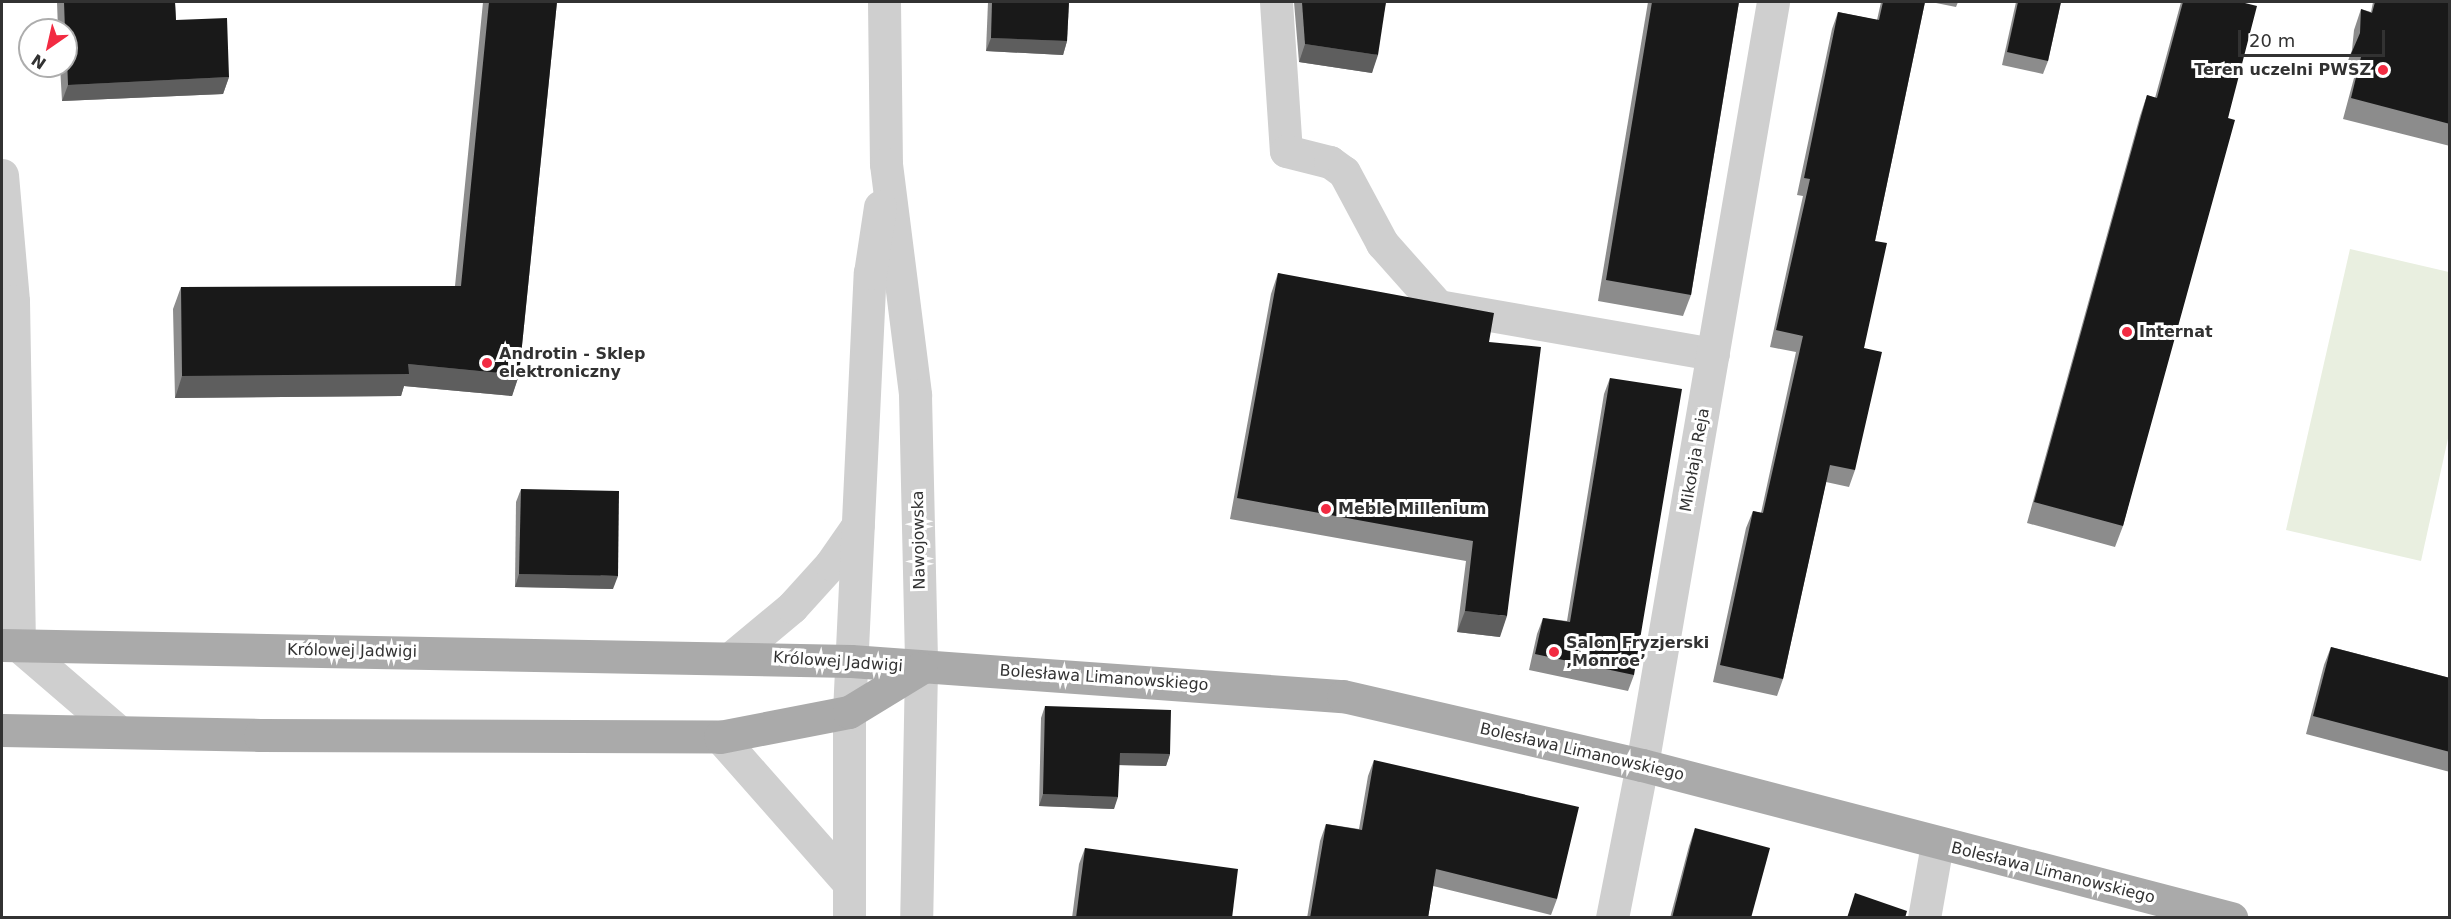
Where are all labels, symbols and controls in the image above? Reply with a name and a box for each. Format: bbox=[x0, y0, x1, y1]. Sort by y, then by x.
north arrow bbox=[18, 18, 78, 78]
scale bar bbox=[2241, 18, 2388, 56]
text: 20 m bbox=[2249, 30, 2295, 51]
text: N bbox=[28, 50, 50, 73]
place label: Teren uczelni PWSZ bbox=[2194, 60, 2371, 80]
marker: Teren uczelni PWSZ bbox=[2376, 63, 2390, 77]
place label: Internat bbox=[2139, 322, 2213, 342]
marker: Internat bbox=[2120, 325, 2134, 339]
place label: Androtin - Sklep elektroniczny bbox=[499, 344, 645, 382]
marker: Androtin - Sklep elektroniczny bbox=[480, 356, 494, 370]
street label: Mikołaja Reja bbox=[1676, 407, 1714, 513]
street label: Nawojowska bbox=[909, 490, 929, 590]
place label: Meble Millenium bbox=[1338, 499, 1486, 519]
marker: Meble Millenium bbox=[1319, 502, 1333, 516]
place label: Salon Fryzjerski ‚Monroe’ bbox=[1566, 633, 1709, 671]
street label: Królowej Jadwigi bbox=[287, 640, 417, 662]
marker: Salon Fryzjerski ‚Monroe’ bbox=[1547, 645, 1561, 659]
street label: Królowej Jadwigi bbox=[772, 648, 904, 676]
street label: Bolesława Limanowskiego bbox=[999, 661, 1209, 695]
street label: Bolesława Limanowskiego bbox=[1478, 719, 1686, 785]
street label: Bolesława Limanowskiego bbox=[1949, 838, 2157, 908]

